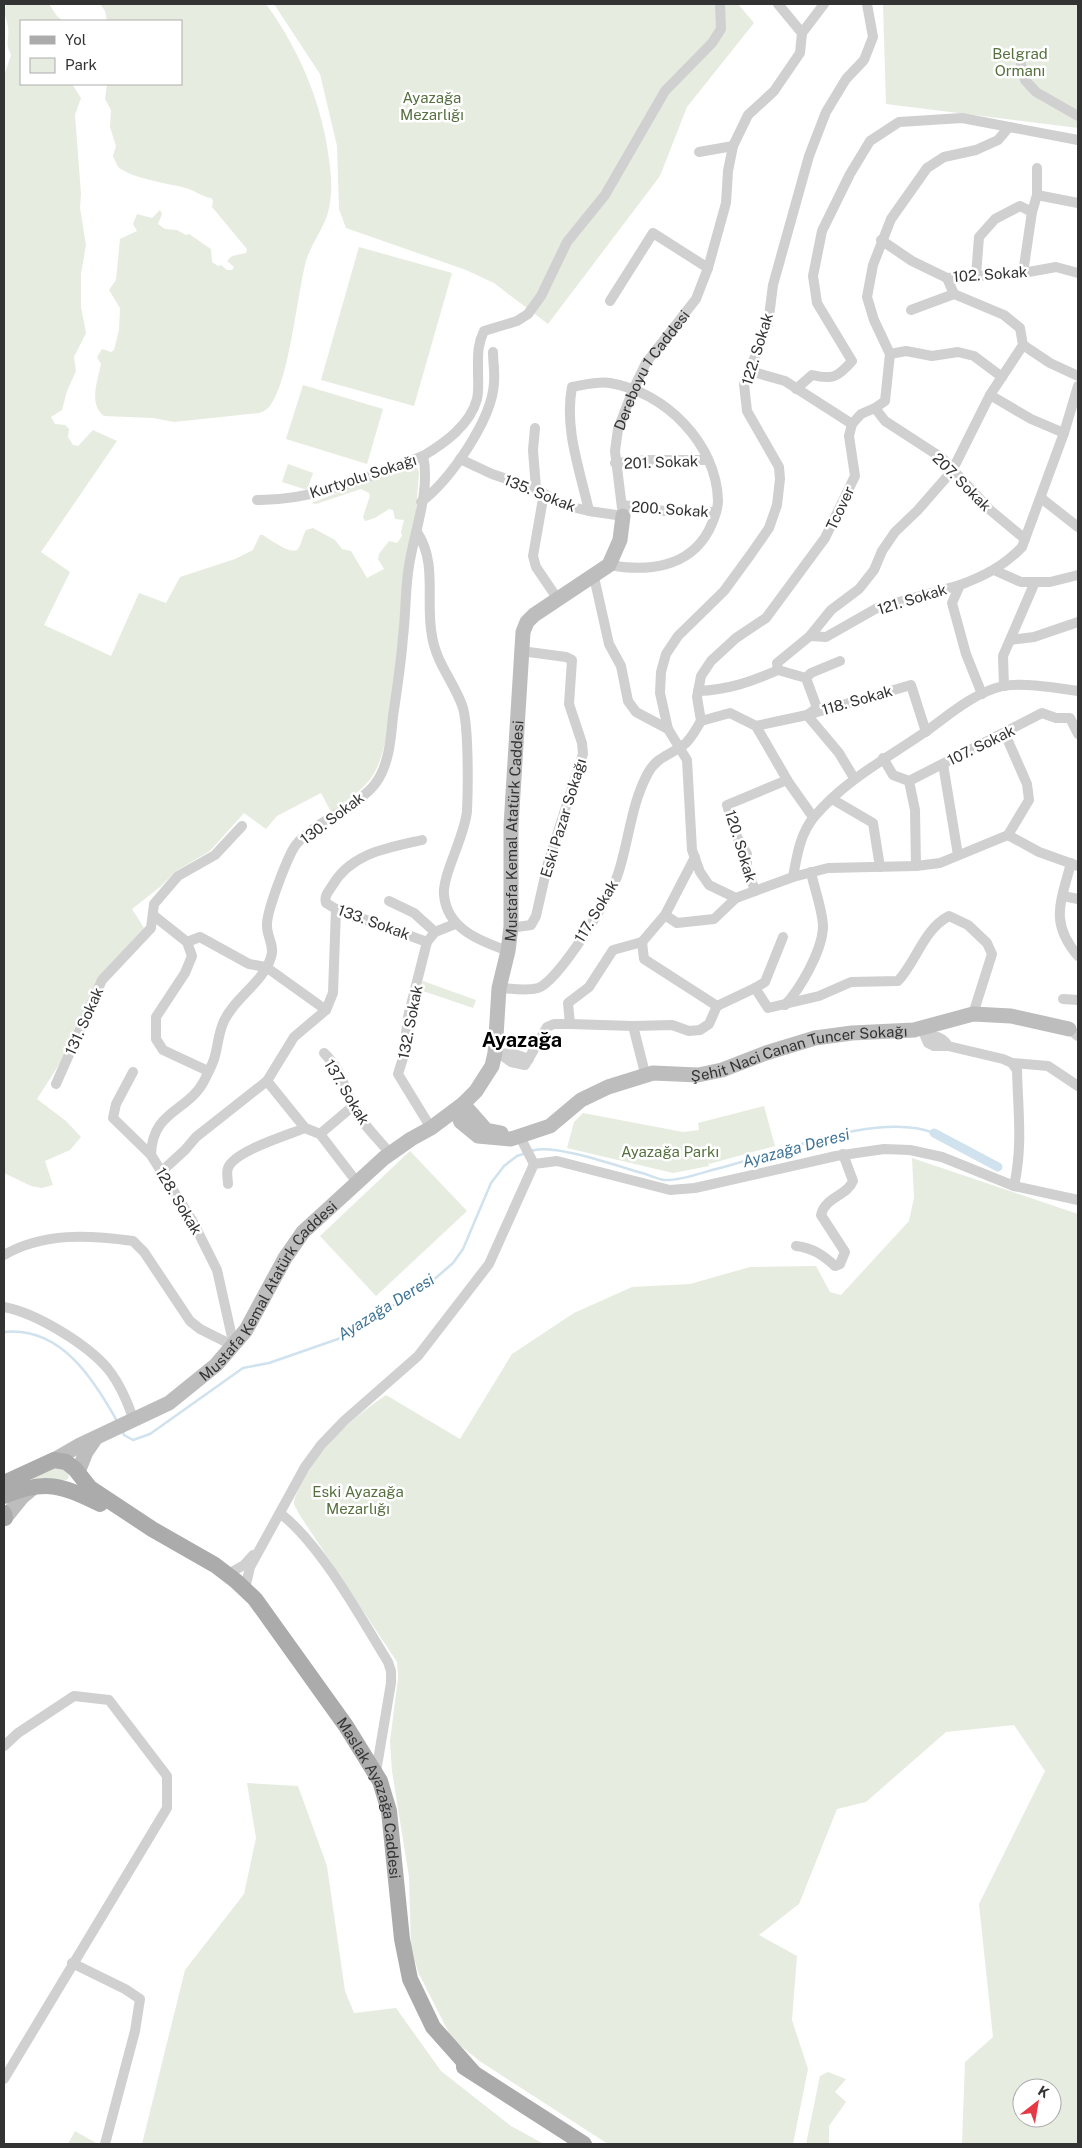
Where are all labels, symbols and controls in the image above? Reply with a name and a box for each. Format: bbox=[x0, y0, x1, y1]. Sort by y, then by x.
legend bbox=[20, 20, 182, 85]
text: Yol bbox=[65, 31, 86, 48]
park label: Belgrad Ormanı bbox=[992, 45, 1048, 79]
text: Park bbox=[65, 56, 97, 73]
park label: Ayazağa Mezarlığı bbox=[400, 89, 464, 123]
street label: 102. Sokak bbox=[952, 263, 1028, 285]
street label: Dereboyu 1 Caddesi bbox=[610, 307, 693, 432]
street label: 122. Sokak bbox=[738, 311, 776, 387]
street label: 207. Sokak bbox=[929, 449, 995, 515]
street label: Kurtyolu Sokağı bbox=[308, 451, 418, 501]
street label: 201. Sokak bbox=[623, 452, 699, 472]
street label: 135. Sokak bbox=[502, 471, 578, 515]
street label: Tcover bbox=[823, 483, 857, 532]
street label: 200. Sokak bbox=[631, 498, 709, 520]
street label: 121. Sokak bbox=[875, 580, 949, 618]
street label: 118. Sokak bbox=[820, 682, 894, 718]
street label: Mustafa Kemal Atatürk Caddesi bbox=[501, 720, 526, 942]
street label: 107. Sokak bbox=[945, 721, 1017, 769]
street label: Eski Pazar Sokağı bbox=[537, 757, 589, 879]
street label: 130. Sokak bbox=[297, 789, 367, 847]
street label: 120. Sokak bbox=[722, 808, 760, 884]
street label: 117. Sokak bbox=[571, 877, 621, 945]
street label: 133. Sokak bbox=[336, 901, 412, 943]
street label: 132. Sokak bbox=[395, 984, 425, 1060]
street label: 131. Sokak bbox=[62, 985, 106, 1057]
street label: Şehit Naci Canan Tuncer Sokağı bbox=[690, 1022, 908, 1084]
district label: Ayazağa bbox=[482, 1028, 562, 1052]
street label: 137. Sokak bbox=[321, 1056, 373, 1128]
water label: Ayazağa Deresi bbox=[740, 1125, 852, 1171]
park label: Ayazağa Parkı bbox=[621, 1143, 719, 1160]
street label: 128. Sokak bbox=[152, 1164, 206, 1238]
street label: Mustafa Kemal Atatürk Caddesi bbox=[195, 1197, 340, 1384]
water label: Ayazağa Deresi bbox=[334, 1270, 438, 1344]
park label: Eski Ayazağa Mezarlığı bbox=[312, 1483, 404, 1517]
street label: Maslak Ayazağa Caddesi bbox=[334, 1714, 404, 1879]
north arrow bbox=[1012, 2078, 1062, 2128]
text: K bbox=[1035, 2082, 1052, 2101]

